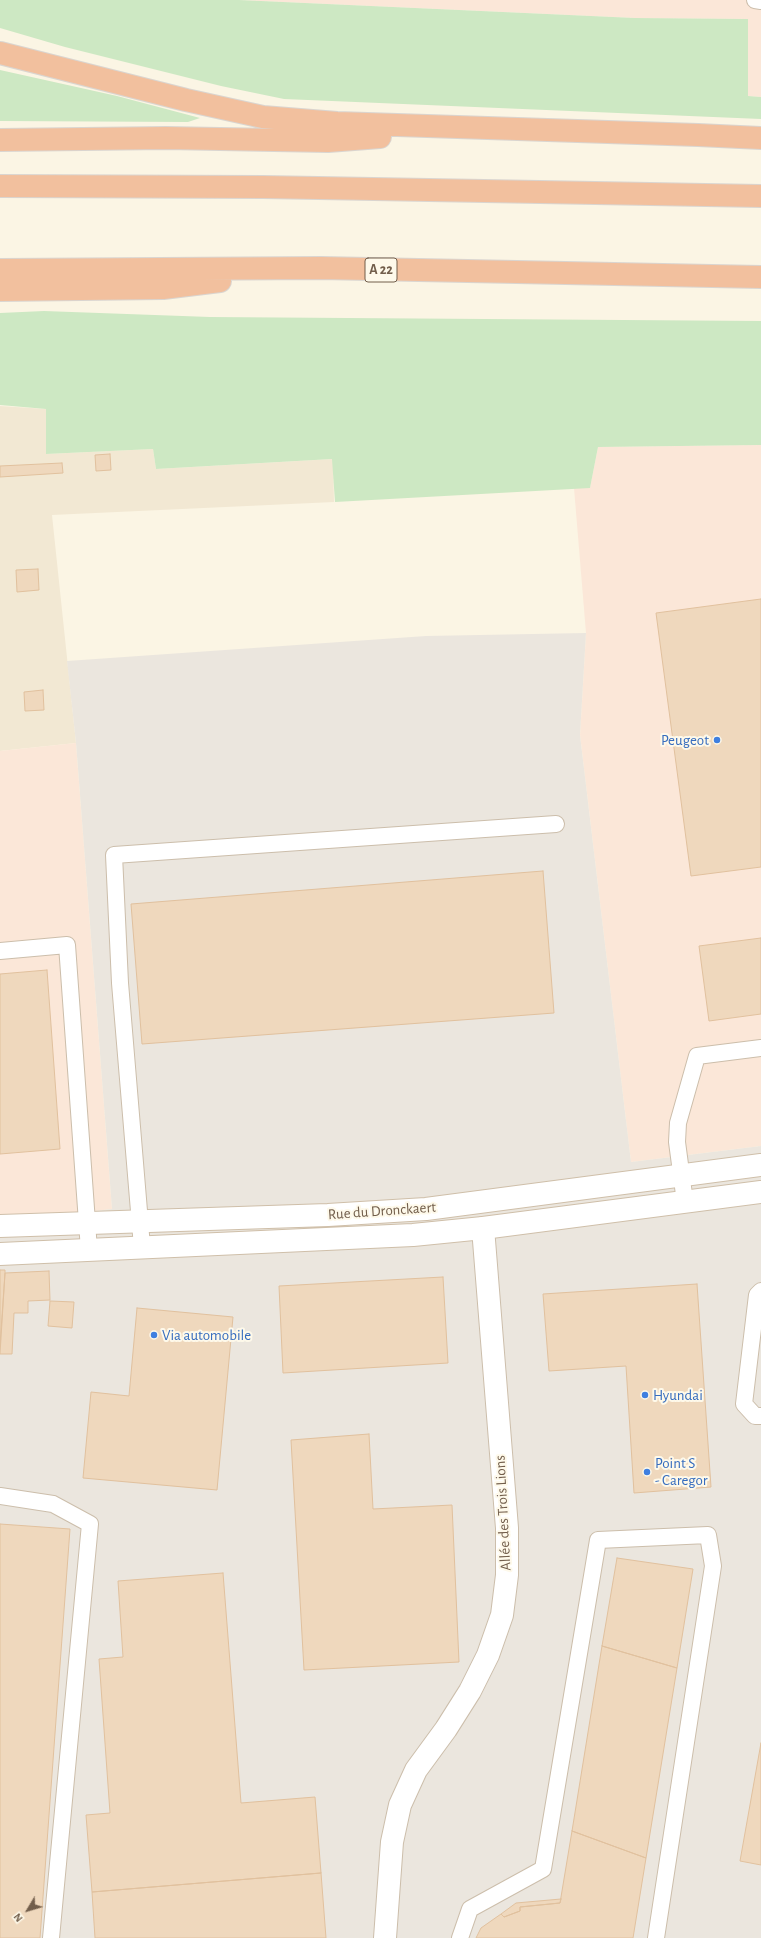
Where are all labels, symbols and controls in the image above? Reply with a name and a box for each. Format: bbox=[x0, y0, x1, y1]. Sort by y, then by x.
road number: A 22 bbox=[365, 258, 397, 282]
place label: Peugeot bbox=[661, 731, 709, 749]
marker: Peugeot bbox=[712, 735, 722, 745]
street label: Rue du Dronckaert bbox=[327, 1198, 437, 1224]
place label: Via automobile bbox=[162, 1326, 251, 1344]
marker: Via automobile bbox=[149, 1330, 159, 1340]
place label: Hyundai bbox=[653, 1386, 703, 1404]
marker: Hyundai bbox=[640, 1390, 650, 1400]
place label: Point S - Caregor bbox=[655, 1454, 708, 1489]
street label: Allée des Trois Lions bbox=[491, 1455, 515, 1571]
marker: Point S - Caregor bbox=[642, 1467, 652, 1477]
north arrow bbox=[8, 1890, 48, 1930]
text: N bbox=[11, 1911, 25, 1924]

